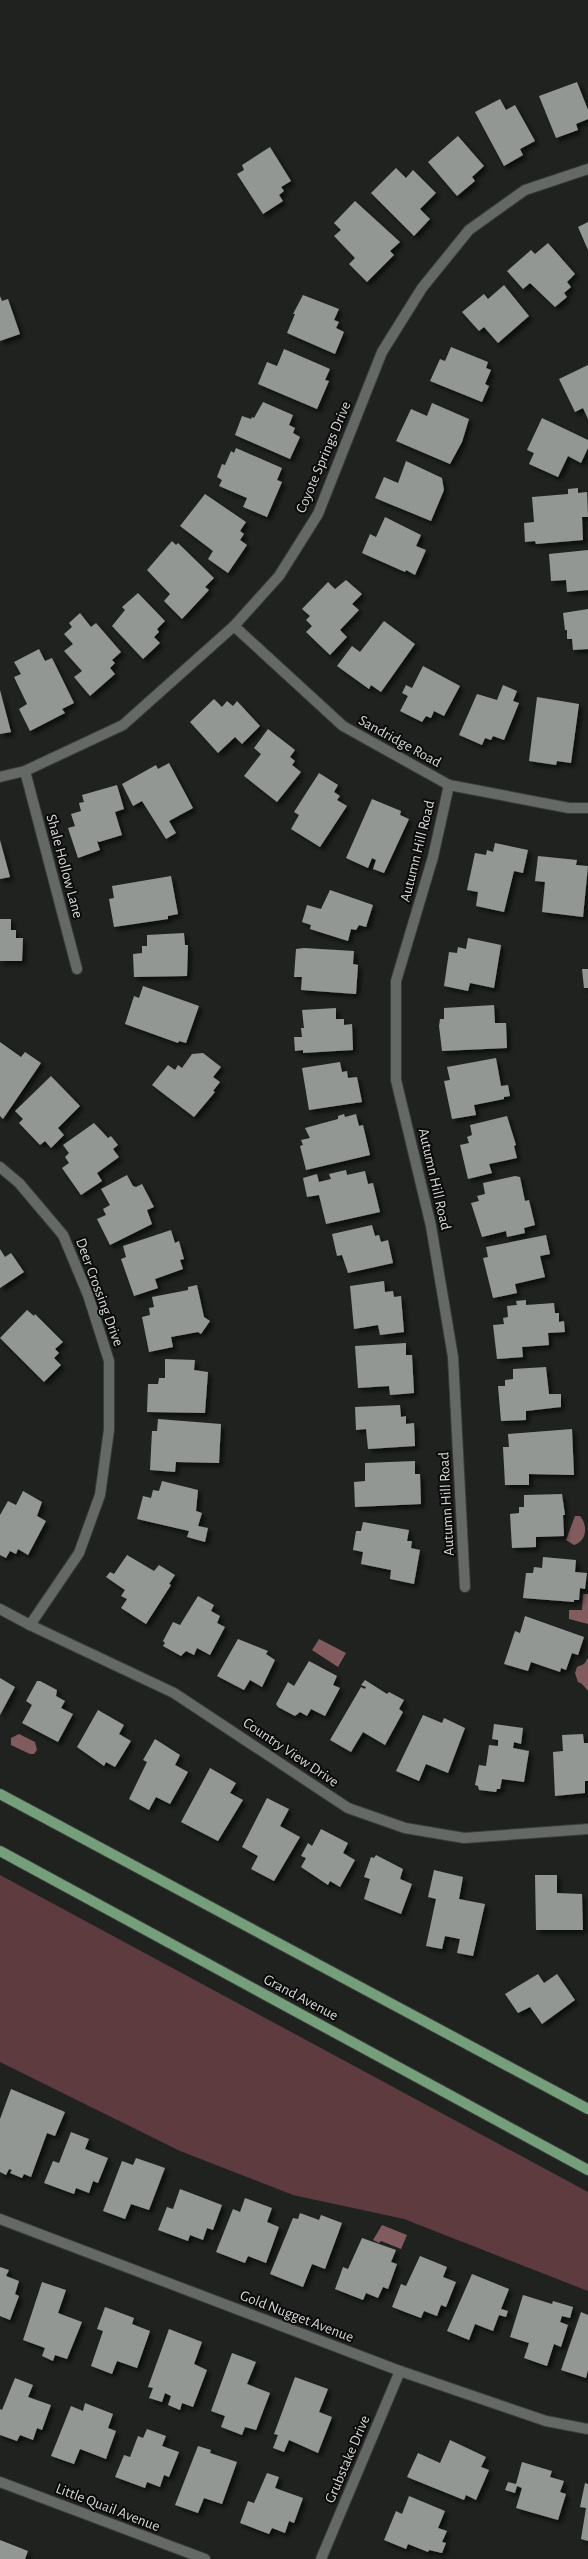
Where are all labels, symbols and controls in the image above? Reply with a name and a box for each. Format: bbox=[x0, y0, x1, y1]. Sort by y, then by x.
street label: Coyote Springs Drive bbox=[293, 399, 354, 515]
street label: Sandridge Road bbox=[356, 713, 444, 770]
street label: Autumn Hill Road bbox=[398, 799, 437, 903]
street label: Shale Hollow Lane bbox=[43, 813, 86, 920]
street label: Autumn Hill Road bbox=[416, 1127, 454, 1232]
street label: Deer Crossing Drive bbox=[73, 1236, 126, 1348]
street label: Autumn Hill Road bbox=[436, 1451, 457, 1556]
street label: Country View Drive bbox=[240, 1715, 341, 1790]
street label: Grand Avenue bbox=[261, 1972, 341, 2023]
street label: Gold Nugget Avenue bbox=[238, 2288, 356, 2345]
street label: Grubstake Drive bbox=[322, 2413, 373, 2505]
street label: Little Quail Avenue bbox=[54, 2481, 162, 2534]

